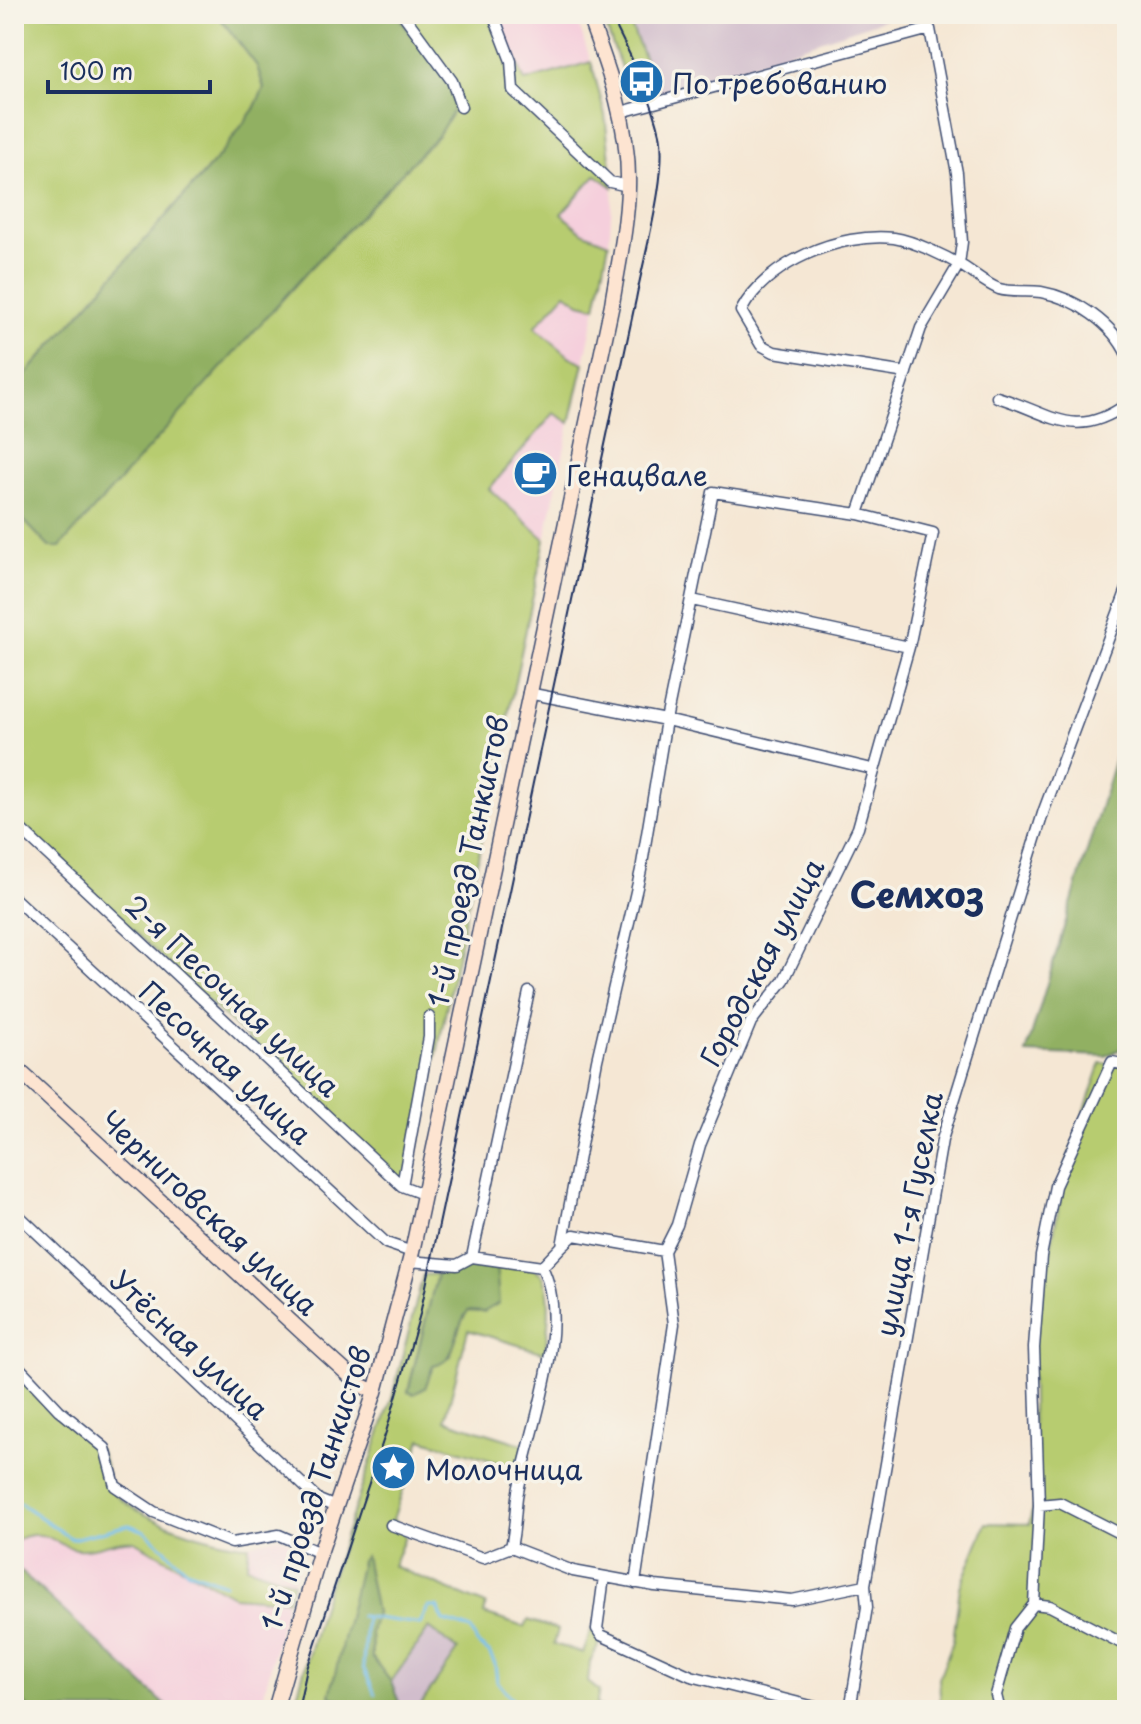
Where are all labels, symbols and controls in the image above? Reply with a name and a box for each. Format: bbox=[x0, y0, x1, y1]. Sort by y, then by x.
scale bar bbox=[48, 44, 210, 94]
text: 100 m bbox=[60, 52, 133, 88]
bus stop icon: По требованию bbox=[617, 58, 665, 106]
place label: По требованию bbox=[672, 61, 888, 104]
cafe icon: Генацвале bbox=[511, 450, 559, 498]
place label: Генацвале bbox=[566, 453, 708, 496]
street label: 1-й проезд Танкистов bbox=[415, 711, 519, 1011]
street label: Городская улица bbox=[688, 850, 834, 1074]
district label: Семхоз bbox=[850, 866, 984, 920]
street label: 2-я Песочная улица bbox=[118, 887, 348, 1103]
street label: Песочная улица bbox=[132, 973, 320, 1151]
street label: улица 1-я Гуселка bbox=[863, 1088, 953, 1340]
street label: Черниговская улица bbox=[91, 1099, 329, 1325]
street label: Утёсная улица bbox=[101, 1259, 279, 1429]
street label: 1-й проезд Танкистов bbox=[249, 1340, 381, 1636]
place icon: Молочница bbox=[370, 1444, 418, 1492]
place label: Молочница bbox=[425, 1447, 583, 1490]

